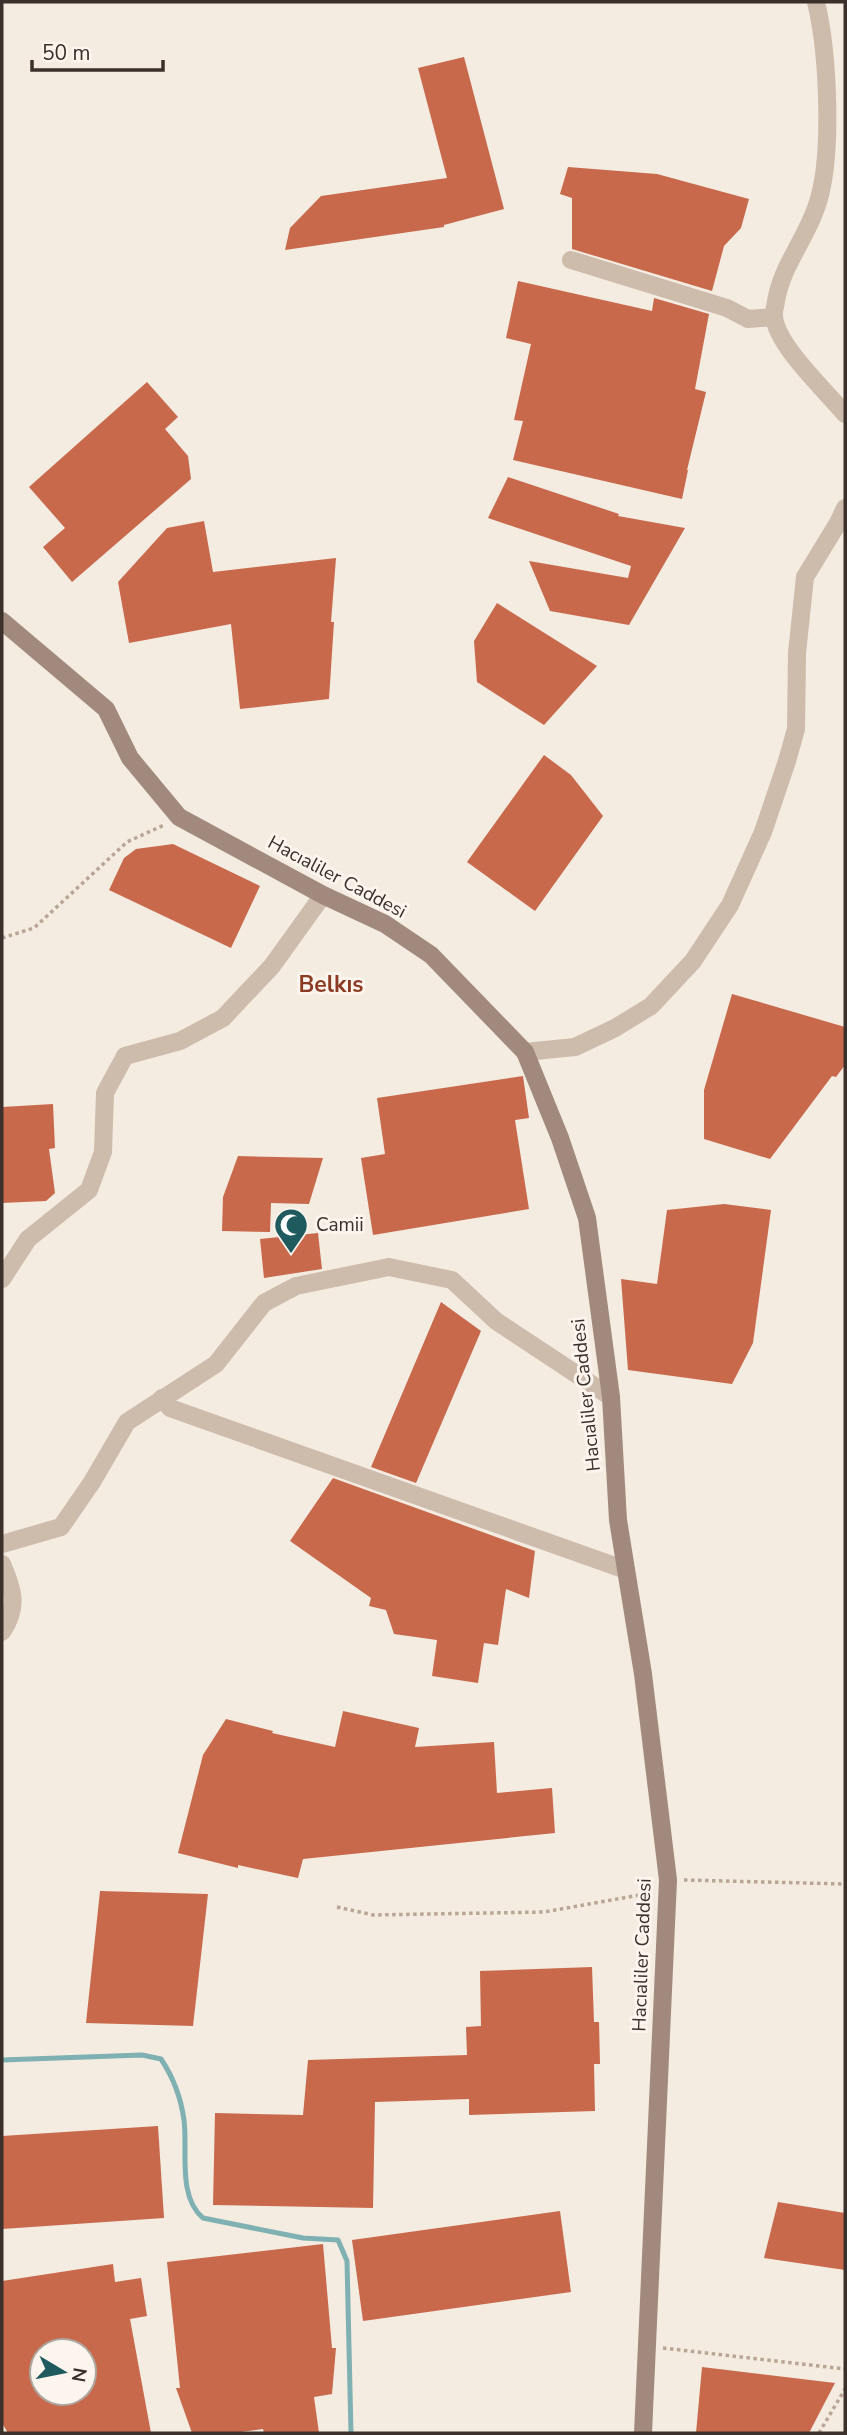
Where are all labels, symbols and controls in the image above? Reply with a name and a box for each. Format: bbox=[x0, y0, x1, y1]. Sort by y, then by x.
scale bar bbox=[32, 28, 163, 72]
text: 50 m bbox=[42, 39, 91, 67]
street label: Hacıaliler Caddesi bbox=[263, 829, 411, 925]
district label: Belkıs bbox=[298, 969, 364, 1000]
mosque icon: Camii bbox=[272, 1206, 310, 1255]
place label: Camii bbox=[316, 1212, 364, 1238]
street label: Hacıaliler Caddesi bbox=[565, 1317, 607, 1473]
street label: Hacıaliler Caddesi bbox=[626, 1878, 658, 2032]
north arrow bbox=[28, 2337, 98, 2407]
text: N bbox=[65, 2366, 93, 2384]

